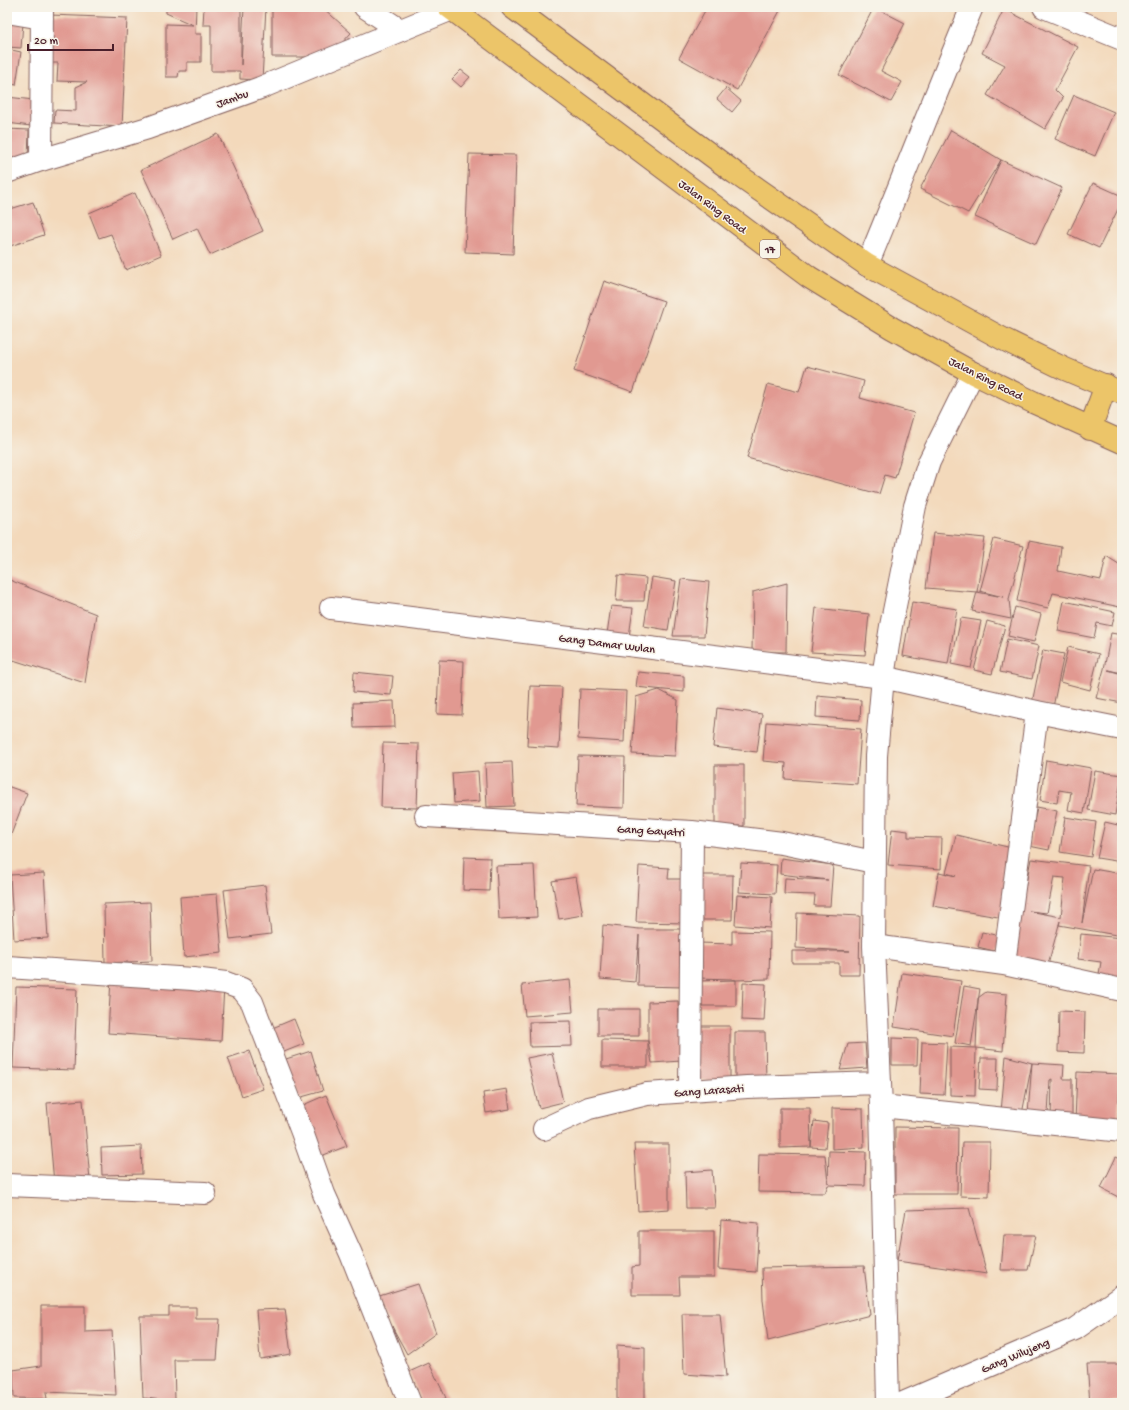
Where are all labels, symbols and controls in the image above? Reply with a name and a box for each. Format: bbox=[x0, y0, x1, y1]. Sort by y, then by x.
scale bar bbox=[28, 26, 113, 52]
text: 20 m bbox=[34, 35, 59, 49]
street label: Jambu bbox=[215, 87, 251, 112]
street label: Jalan Ring Road bbox=[675, 178, 749, 238]
road number: 17 bbox=[760, 240, 780, 258]
street label: Jalan Ring Road bbox=[946, 355, 1025, 405]
street label: Gang Damar Wulan bbox=[558, 632, 656, 658]
street label: Gang Gayatri bbox=[616, 823, 686, 841]
street label: Gang Larasati bbox=[674, 1083, 745, 1101]
street label: Gang Wilujeng bbox=[979, 1336, 1052, 1378]

